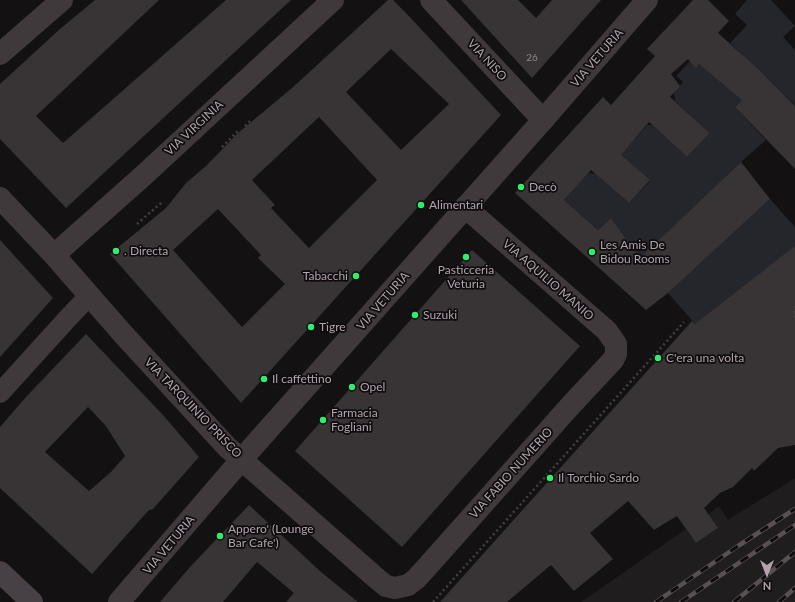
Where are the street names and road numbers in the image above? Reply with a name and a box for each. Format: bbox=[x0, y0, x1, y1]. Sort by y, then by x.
street label: VIA VETURIA bbox=[568, 26, 626, 90]
street label: VIA NISO bbox=[464, 36, 510, 84]
street label: VIA VIRGINIA bbox=[162, 97, 226, 159]
street label: VIA AQUILIO MANIO bbox=[500, 237, 596, 323]
street label: VIA VETURIA bbox=[354, 269, 412, 333]
street label: VIA TARQUINIO PRISCO bbox=[141, 355, 245, 461]
street label: VIA FABIO NUMERIO bbox=[466, 425, 556, 521]
street label: VIA VETURIA bbox=[140, 513, 198, 577]

